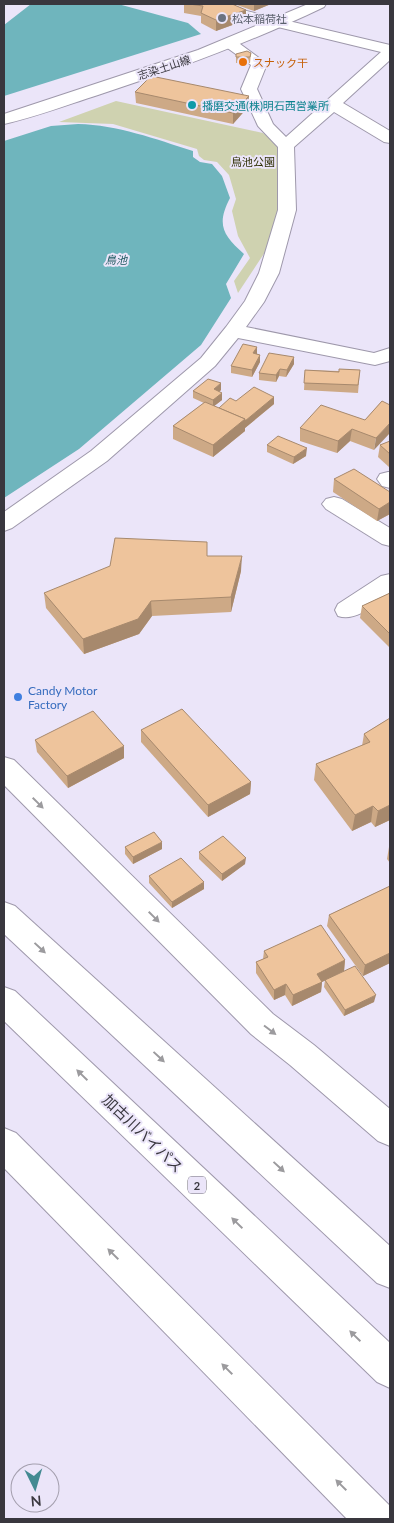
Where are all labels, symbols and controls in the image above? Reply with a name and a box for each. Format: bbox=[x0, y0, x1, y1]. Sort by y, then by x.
marker: 松本稲荷社 bbox=[216, 12, 228, 24]
place label: 松本稲荷社 bbox=[232, 12, 287, 25]
street label: 志染土山線 bbox=[136, 52, 192, 82]
marker: スナック干 bbox=[237, 56, 249, 68]
place label: スナック干 bbox=[253, 56, 308, 69]
marker: 播磨交通(株)明石西営業所 bbox=[186, 99, 198, 111]
place label: 播磨交通(株)明石西営業所 bbox=[202, 99, 330, 112]
park label: 鳥池公園 bbox=[231, 155, 275, 168]
water label: 鳥池 bbox=[105, 253, 128, 266]
place label: Candy Motor Factory bbox=[28, 683, 98, 712]
marker: Candy Motor Factory bbox=[12, 691, 24, 703]
one-way arrow bbox=[32, 797, 44, 809]
one-way arrow bbox=[148, 911, 160, 923]
one-way arrow bbox=[33, 942, 46, 953]
one-way arrow bbox=[263, 1025, 276, 1036]
one-way arrow bbox=[153, 1052, 166, 1063]
one-way arrow bbox=[76, 1069, 88, 1081]
street label: 加古川バイパス bbox=[99, 1090, 187, 1176]
one-way arrow bbox=[273, 1161, 285, 1173]
road number: 2 bbox=[188, 1176, 206, 1194]
one-way arrow bbox=[232, 1217, 244, 1229]
one-way arrow bbox=[107, 1248, 119, 1260]
one-way arrow bbox=[349, 1330, 361, 1342]
one-way arrow bbox=[221, 1363, 233, 1375]
north arrow bbox=[10, 1463, 60, 1513]
one-way arrow bbox=[335, 1479, 347, 1491]
text: N bbox=[30, 1493, 42, 1510]

